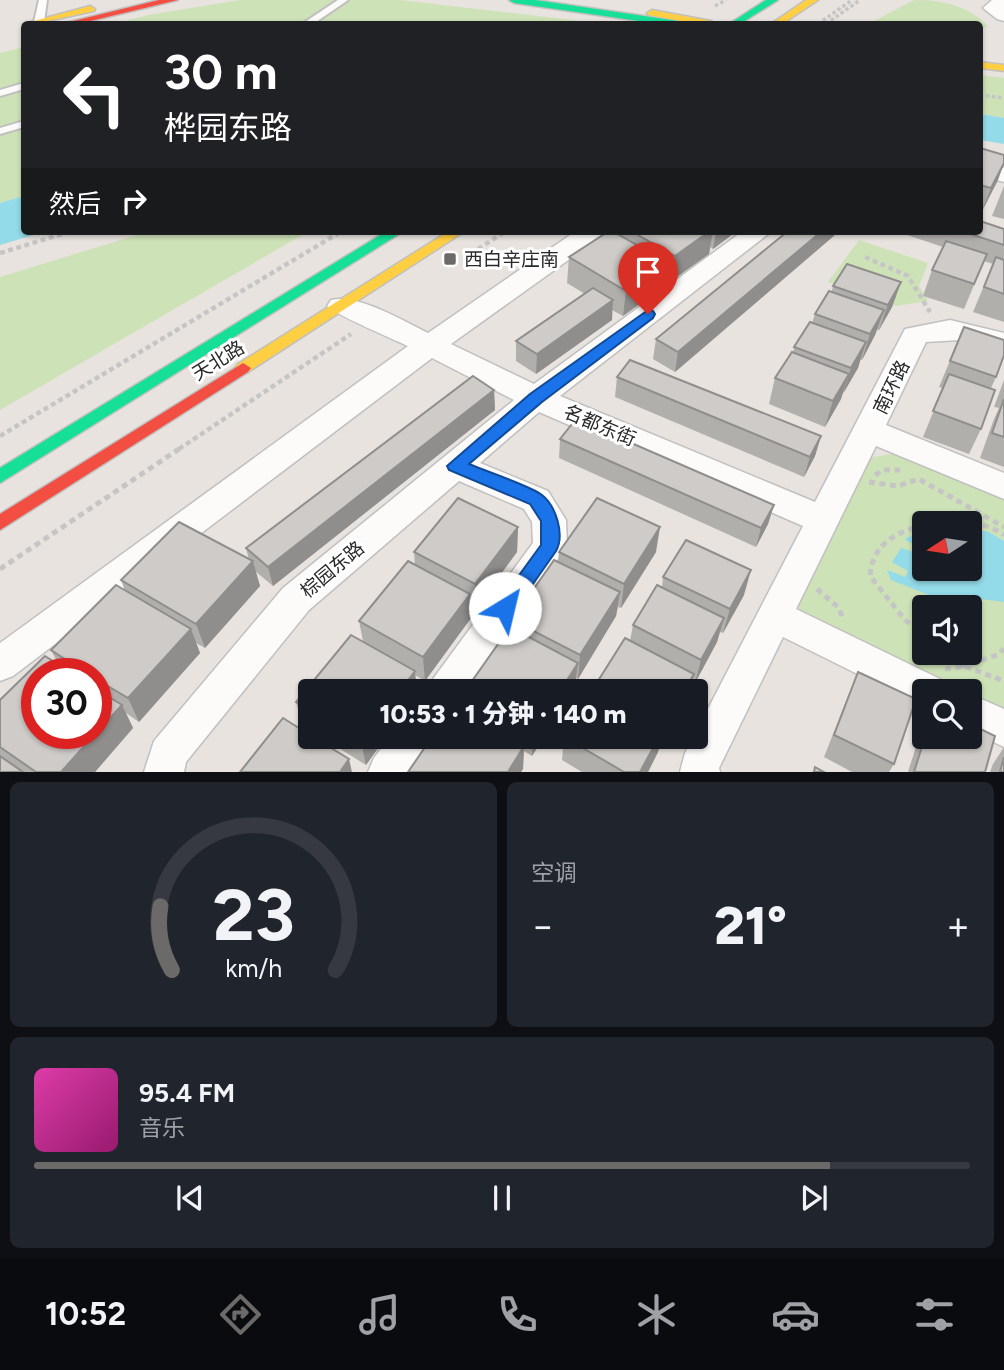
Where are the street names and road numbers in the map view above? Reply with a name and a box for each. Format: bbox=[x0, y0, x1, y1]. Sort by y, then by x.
street label: 天北路 bbox=[188, 336, 249, 385]
street label: 南环路 bbox=[869, 357, 914, 418]
street label: 名都东街 bbox=[560, 400, 639, 451]
street label: 棕园东路 bbox=[296, 536, 369, 603]

